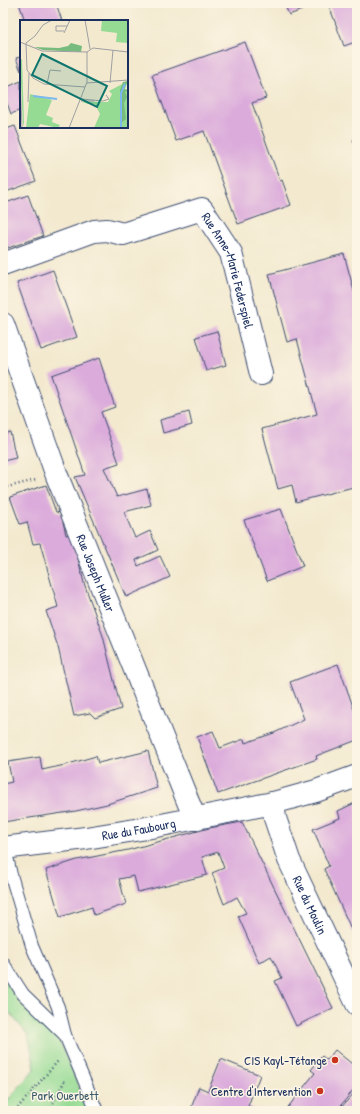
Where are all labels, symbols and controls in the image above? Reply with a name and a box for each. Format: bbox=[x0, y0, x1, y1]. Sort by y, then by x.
inset map bbox=[20, 20, 128, 128]
street label: Rue Anne-Marie Federspiel bbox=[198, 209, 258, 331]
street label: Rue Joseph Muller bbox=[72, 532, 120, 615]
street label: Rue du Faubourg bbox=[101, 813, 177, 844]
street label: Rue du Moulin bbox=[289, 872, 332, 937]
place label: CIS Kayl-Tétange bbox=[244, 1051, 327, 1069]
marker: CIS Kayl-Tétange bbox=[330, 1055, 340, 1065]
place label: Centre d'Intervention bbox=[211, 1082, 312, 1100]
park label: Park Ouerbett bbox=[32, 1086, 99, 1104]
marker: Centre d'Intervention bbox=[315, 1086, 325, 1096]

